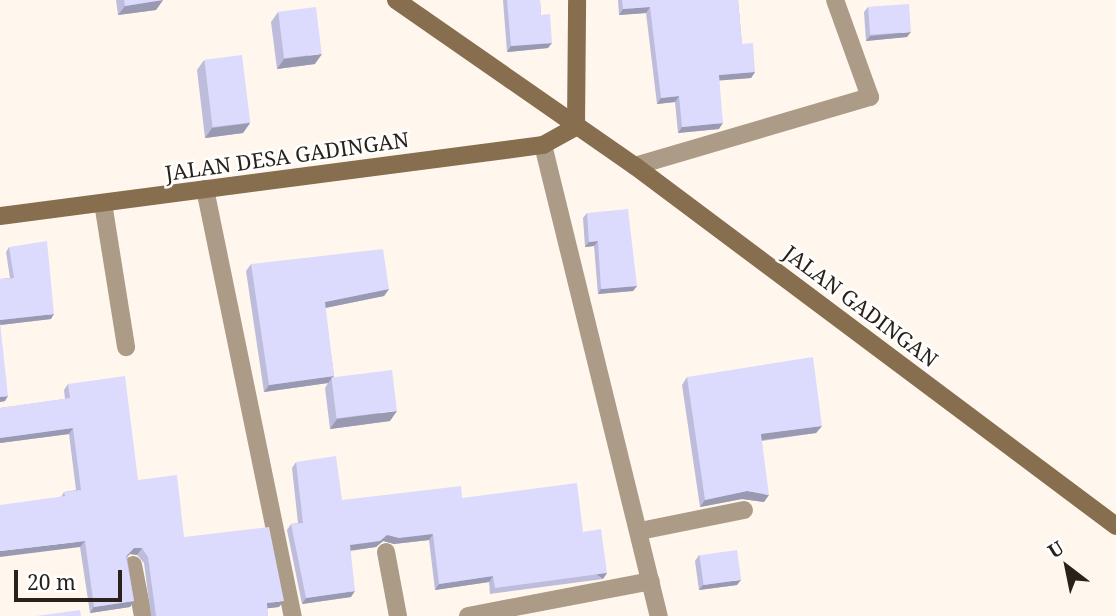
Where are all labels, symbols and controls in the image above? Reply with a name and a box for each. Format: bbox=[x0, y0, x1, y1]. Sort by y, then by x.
street label: JALAN DESA GADINGAN bbox=[163, 126, 411, 186]
street label: JALAN GADINGAN bbox=[779, 240, 943, 372]
north arrow bbox=[1032, 532, 1102, 602]
text: U bbox=[1043, 534, 1069, 564]
scale bar bbox=[18, 556, 126, 600]
text: 20 m bbox=[27, 568, 76, 596]

